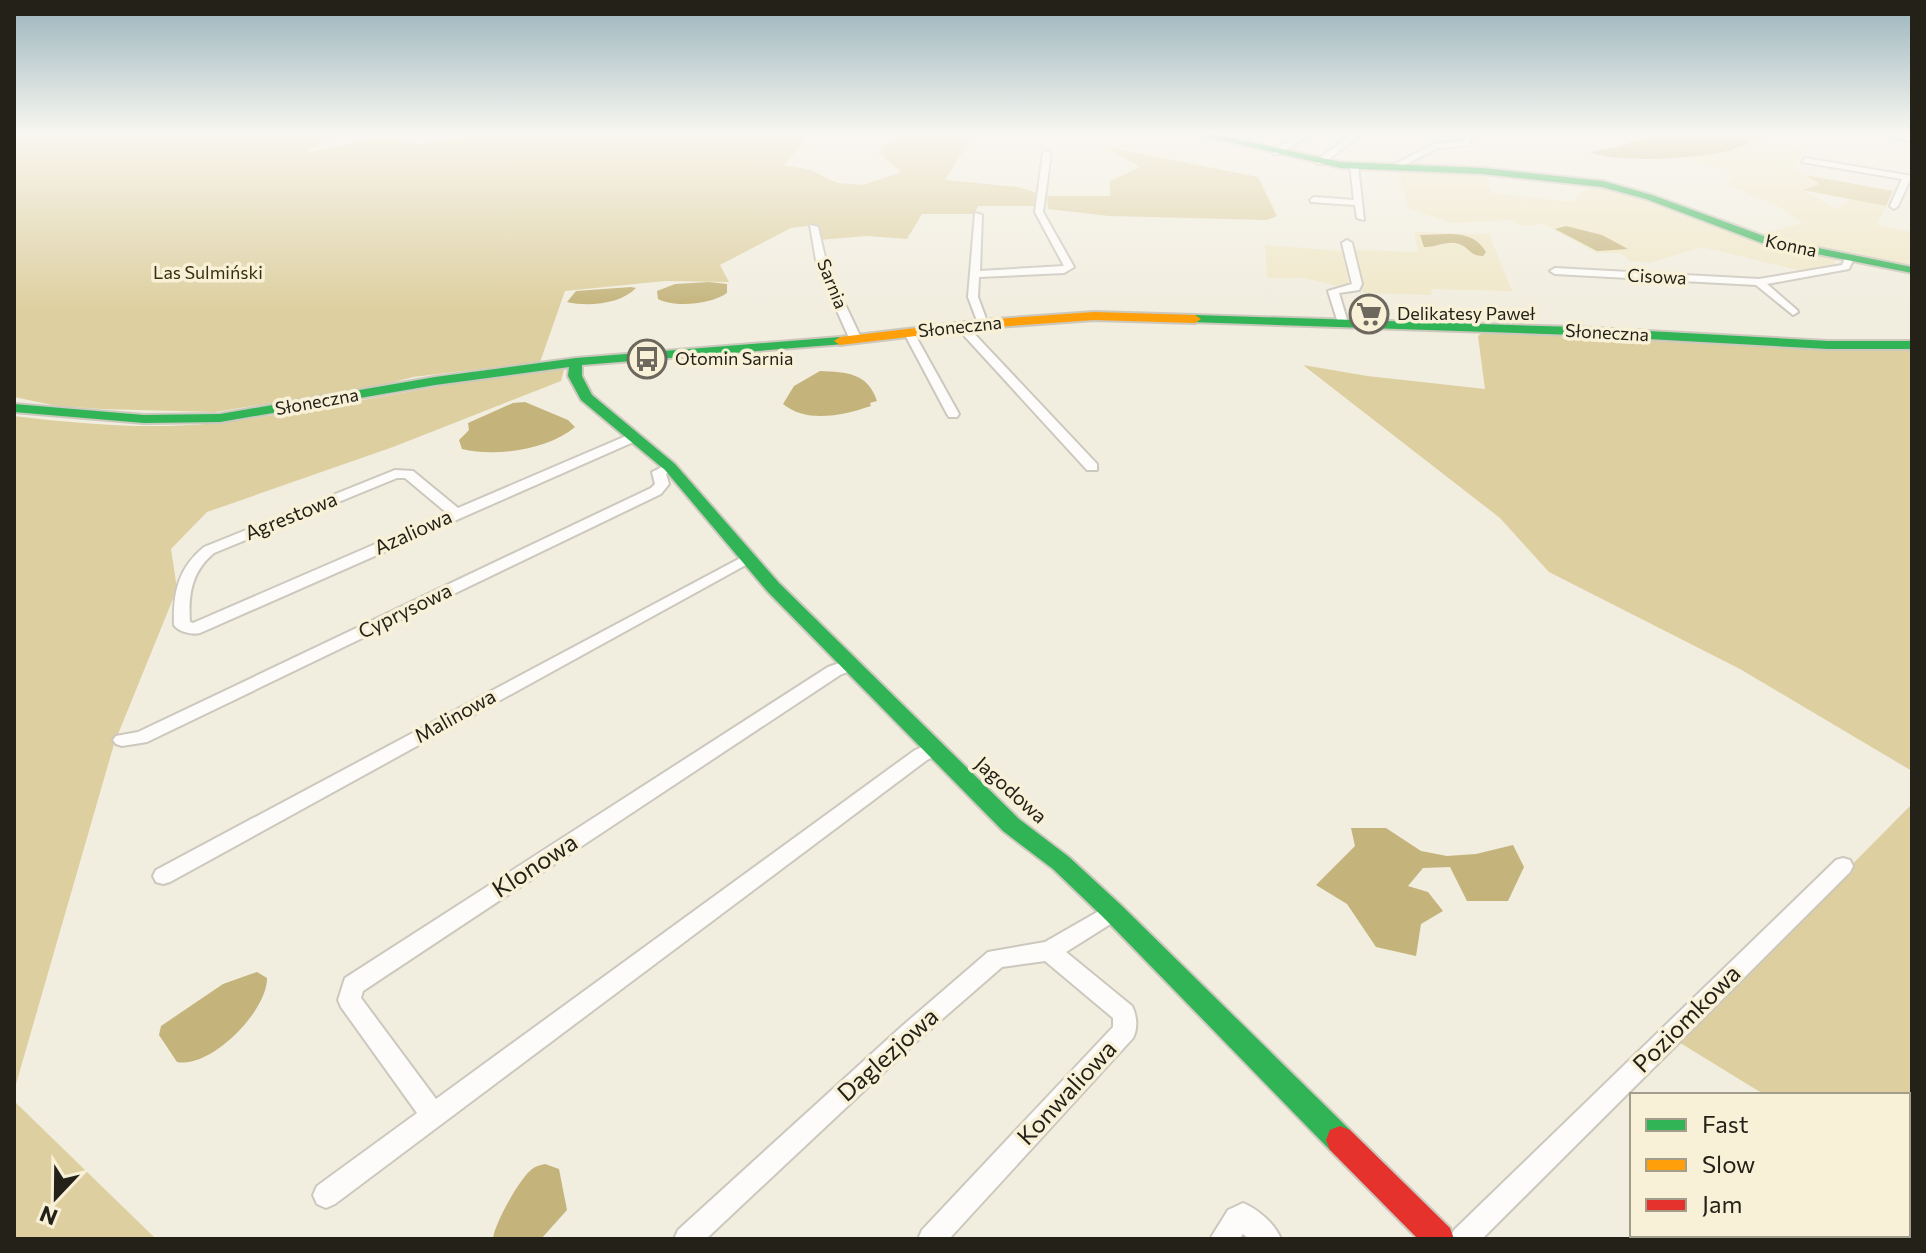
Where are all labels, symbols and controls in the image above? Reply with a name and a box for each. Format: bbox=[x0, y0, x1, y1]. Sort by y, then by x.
street label: Konna bbox=[1763, 229, 1819, 261]
street label: Sarnia bbox=[813, 256, 853, 312]
park label: Las Sulmiński bbox=[153, 261, 263, 283]
street label: Cisowa bbox=[1627, 263, 1687, 289]
supermarket icon: Delikatesy Paweł bbox=[1348, 293, 1390, 335]
place label: Delikatesy Paweł bbox=[1397, 302, 1536, 324]
street label: Słoneczna bbox=[917, 311, 1003, 341]
street label: Słoneczna bbox=[1564, 319, 1650, 345]
bus stop icon: Otomin Sarnia bbox=[626, 338, 668, 380]
place label: Otomin Sarnia bbox=[675, 347, 793, 369]
street label: Słoneczna bbox=[273, 383, 360, 419]
street label: Agrestowa bbox=[241, 486, 340, 544]
street label: Azaliowa bbox=[370, 503, 455, 559]
street label: Cyprysowa bbox=[354, 577, 455, 643]
street label: Malinowa bbox=[410, 683, 499, 747]
street label: Jagodowa bbox=[971, 751, 1053, 828]
street label: Klonowa bbox=[486, 827, 582, 903]
street label: Poziomkowa bbox=[1626, 958, 1746, 1078]
street label: Daglezjowa bbox=[831, 1001, 943, 1107]
street label: Konwaliowa bbox=[1010, 1034, 1122, 1150]
legend bbox=[1630, 1093, 1910, 1237]
text: Fast bbox=[1702, 1109, 1749, 1138]
text: Slow bbox=[1702, 1149, 1755, 1178]
north arrow bbox=[16, 1157, 96, 1237]
text: Jam bbox=[1702, 1189, 1742, 1218]
text: N bbox=[36, 1200, 61, 1232]

